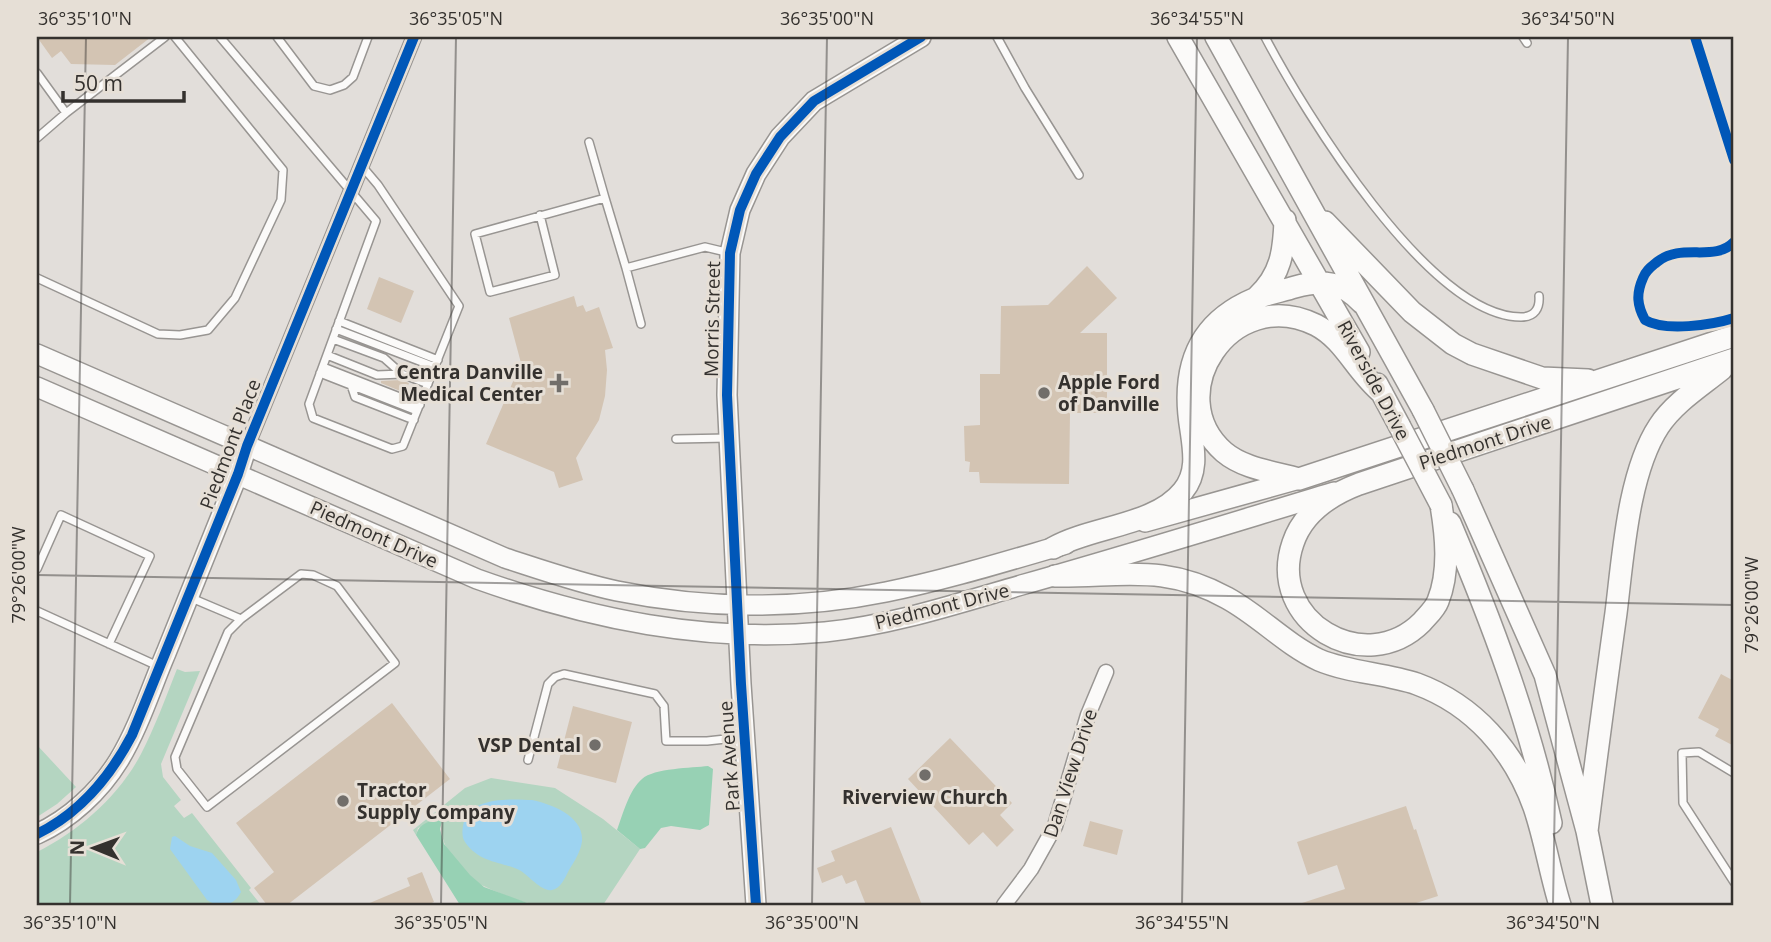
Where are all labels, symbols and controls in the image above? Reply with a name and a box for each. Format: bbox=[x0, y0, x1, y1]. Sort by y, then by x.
text: 36°35'10"N bbox=[38, 6, 132, 30]
text: 36°35'05"N bbox=[409, 6, 503, 30]
text: 36°35'00"N bbox=[780, 6, 874, 30]
text: 36°34'55"N bbox=[1150, 6, 1244, 30]
text: 36°34'50"N bbox=[1521, 6, 1615, 30]
scale bar bbox=[63, 60, 184, 104]
text: 50 m bbox=[74, 69, 123, 97]
street label: Morris Street bbox=[698, 261, 726, 377]
street label: Riverside Drive bbox=[1332, 316, 1416, 444]
place label: Centra Danville Medical Center bbox=[396, 359, 543, 407]
place label: Apple Ford of Danville bbox=[1058, 369, 1160, 417]
marker: Centra Danville Medical Center bbox=[549, 373, 569, 393]
street label: Piedmont Place bbox=[193, 375, 267, 513]
marker: Apple Ford of Danville bbox=[1036, 385, 1052, 401]
street label: Piedmont Drive bbox=[1416, 408, 1554, 476]
street label: Piedmont Drive bbox=[306, 494, 442, 574]
text: 79°26'00"W bbox=[6, 526, 30, 624]
text: 79°26'00"W bbox=[1739, 556, 1763, 654]
street label: Piedmont Drive bbox=[872, 577, 1012, 635]
street label: Park Avenue bbox=[712, 700, 746, 812]
street label: Dan View Drive bbox=[1037, 705, 1103, 841]
place label: VSP Dental bbox=[478, 732, 581, 758]
marker: VSP Dental bbox=[587, 737, 603, 753]
marker: Riverview Church bbox=[917, 767, 933, 783]
place label: Tractor Supply Company bbox=[357, 777, 515, 825]
place label: Riverview Church bbox=[842, 784, 1008, 810]
marker: Tractor Supply Company bbox=[335, 793, 351, 809]
north arrow bbox=[60, 813, 130, 883]
text: N bbox=[64, 840, 90, 856]
text: 36°35'10"N bbox=[23, 910, 117, 934]
text: 36°35'05"N bbox=[394, 910, 488, 934]
text: 36°35'00"N bbox=[765, 910, 859, 934]
text: 36°34'55"N bbox=[1135, 910, 1229, 934]
text: 36°34'50"N bbox=[1506, 910, 1600, 934]

